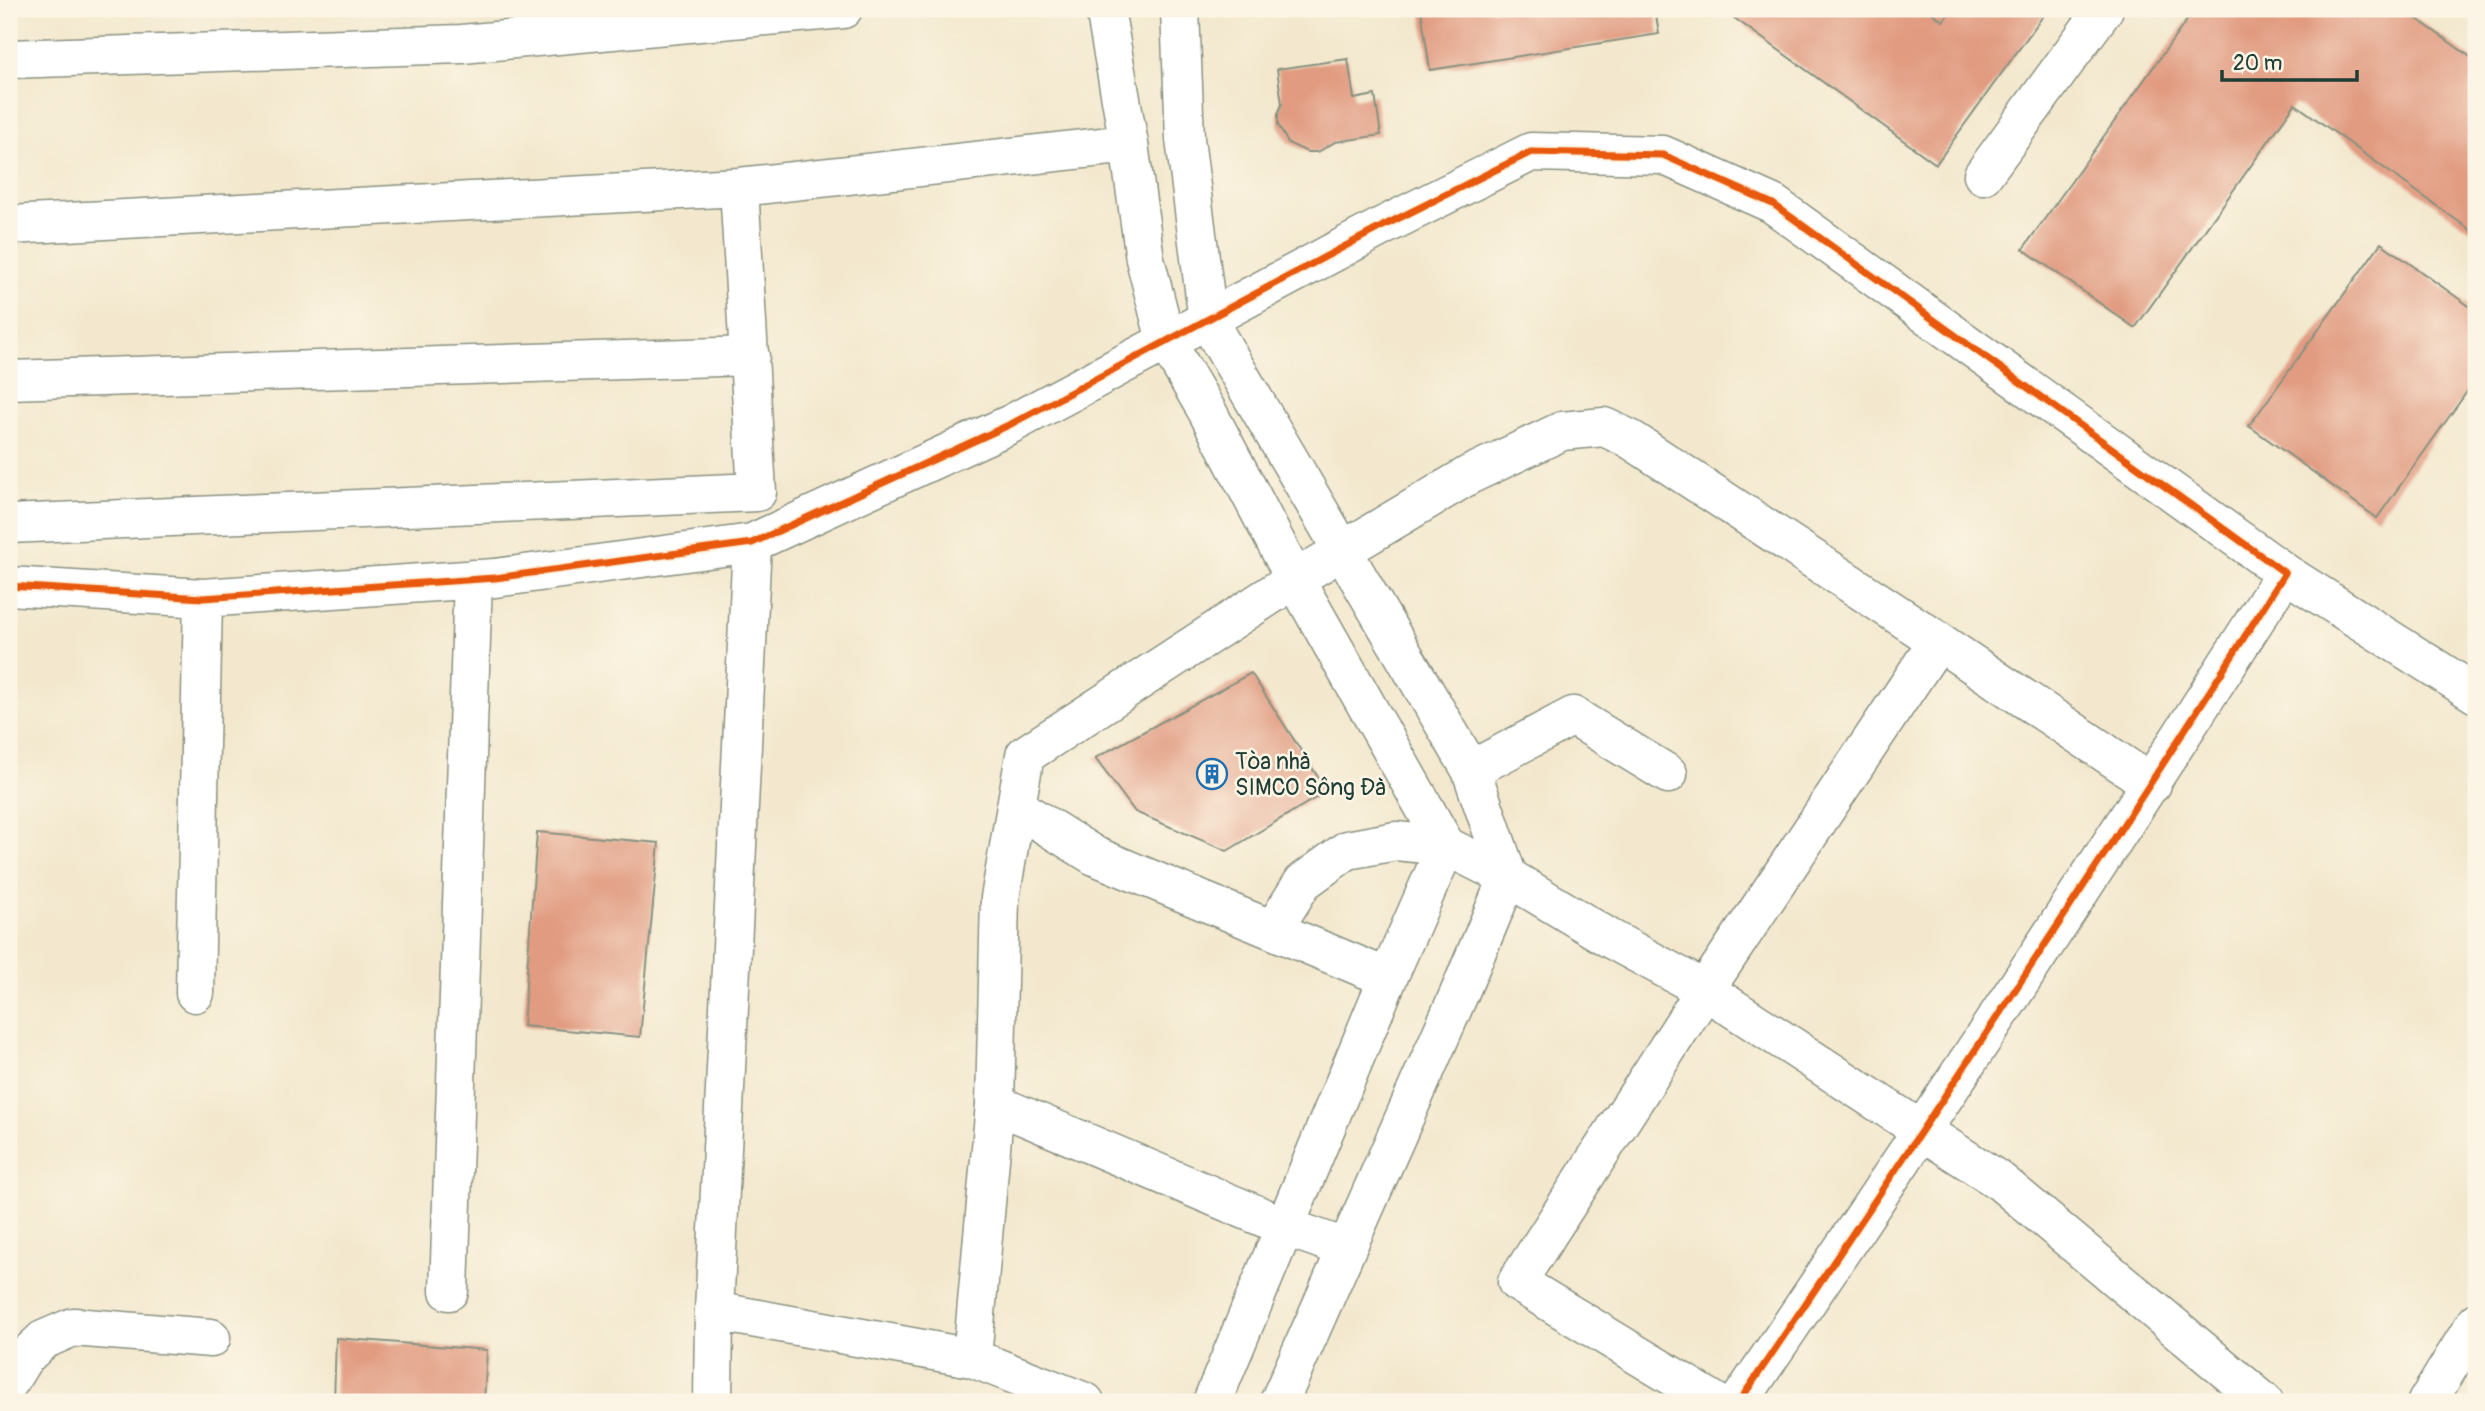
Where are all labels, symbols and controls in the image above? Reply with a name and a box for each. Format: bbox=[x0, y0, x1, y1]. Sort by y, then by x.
scale bar bbox=[2222, 38, 2357, 82]
text: 20 m bbox=[2233, 50, 2282, 77]
place label: Tòa nhà SIMCO Sông Đà bbox=[1235, 747, 1386, 802]
building icon: Tòa nhà SIMCO Sông Đà bbox=[1195, 757, 1229, 791]

